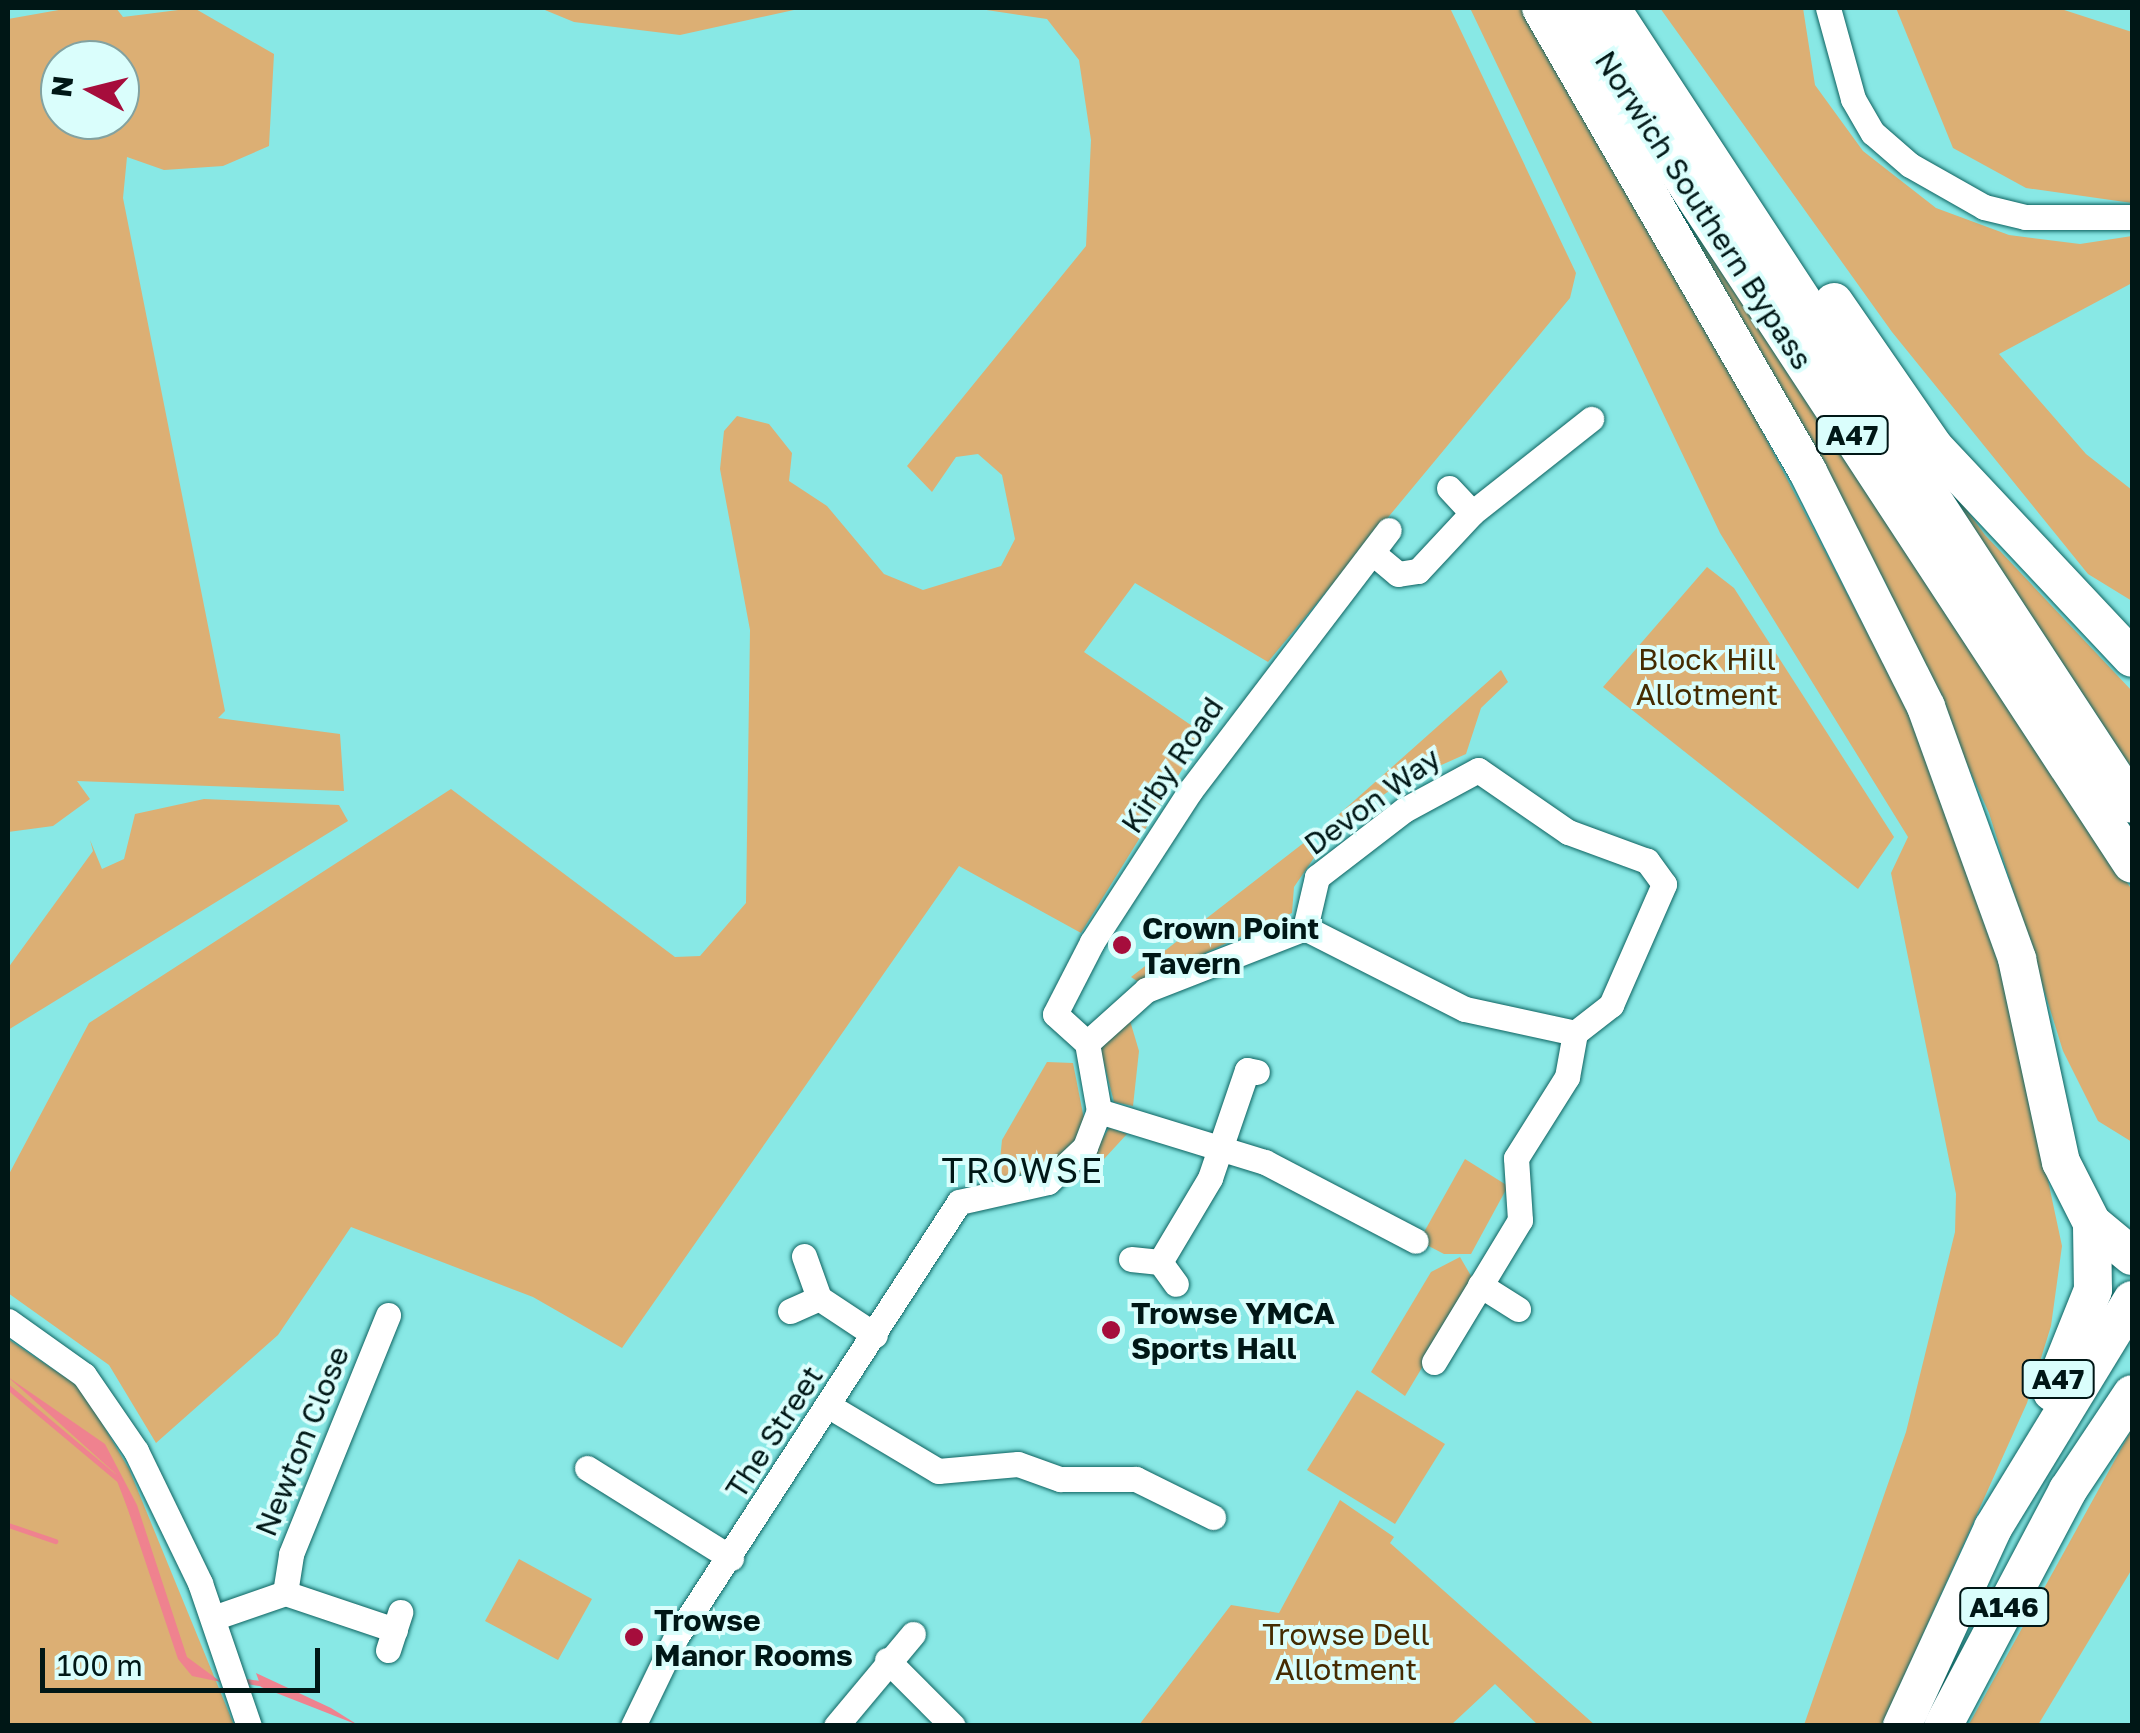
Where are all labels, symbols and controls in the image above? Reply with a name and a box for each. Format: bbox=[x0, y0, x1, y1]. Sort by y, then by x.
north arrow bbox=[40, 40, 140, 140]
street label: Norwich Southern Bypass bbox=[1587, 44, 1821, 376]
text: N bbox=[44, 74, 79, 99]
road number: A47 bbox=[1814, 412, 1890, 458]
park label: Block Hill Allotment bbox=[1636, 641, 1778, 712]
street label: Kirby Road bbox=[1113, 690, 1231, 840]
street label: Devon Way bbox=[1297, 740, 1447, 862]
place label: Crown Point Tavern bbox=[1142, 910, 1319, 980]
marker: Crown Point Tavern bbox=[1111, 934, 1133, 956]
district label: TROWSE bbox=[941, 1149, 1105, 1191]
place label: Trowse YMCA Sports Hall bbox=[1131, 1295, 1335, 1366]
marker: Trowse YMCA Sports Hall bbox=[1100, 1319, 1122, 1341]
street label: Newton Close bbox=[248, 1341, 356, 1541]
road number: A47 bbox=[2020, 1356, 2096, 1402]
street label: The Street bbox=[718, 1359, 830, 1505]
road number: A146 bbox=[1959, 1584, 2049, 1630]
place label: Trowse Manor Rooms bbox=[654, 1602, 853, 1672]
park label: Trowse Dell Allotment bbox=[1262, 1616, 1430, 1686]
marker: Trowse Manor Rooms bbox=[623, 1626, 645, 1648]
scale bar bbox=[45, 1628, 325, 1690]
text: 100 m bbox=[57, 1647, 143, 1683]

